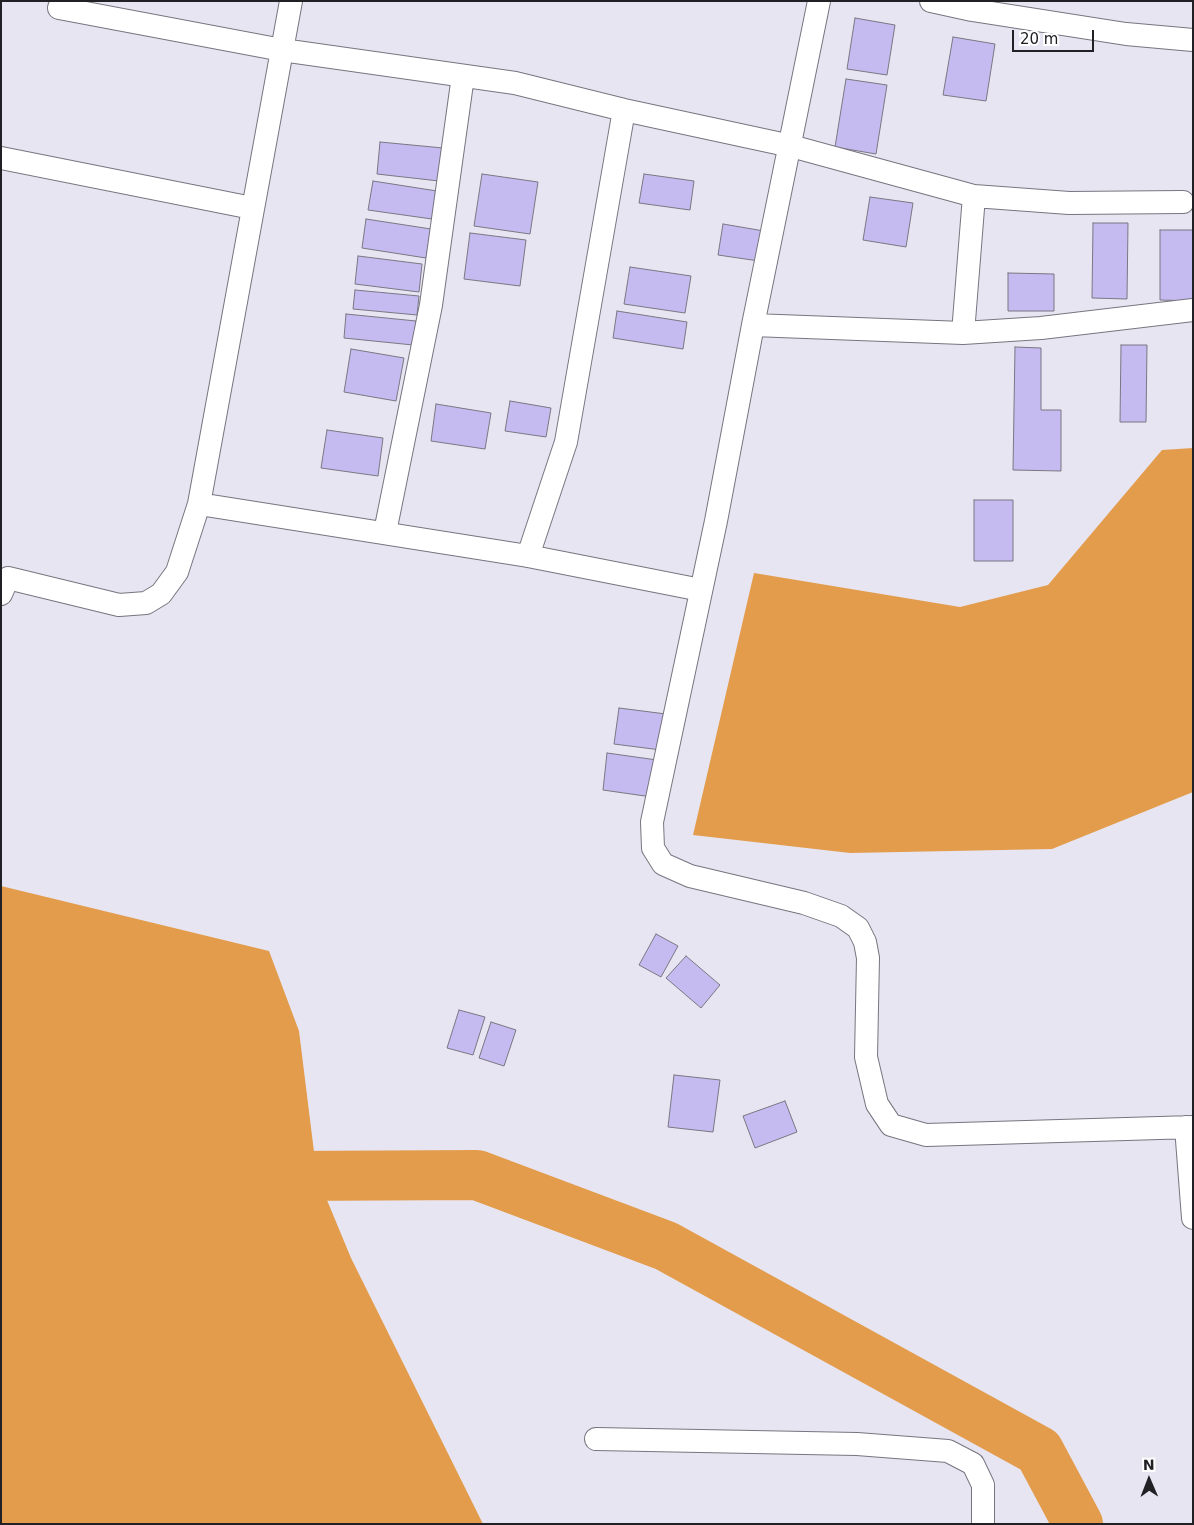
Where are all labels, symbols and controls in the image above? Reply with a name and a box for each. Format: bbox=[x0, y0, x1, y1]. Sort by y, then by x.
scale bar bbox=[1014, 20, 1096, 52]
text: 20 m bbox=[1020, 30, 1058, 48]
north arrow bbox=[1124, 1455, 1174, 1505]
text: N bbox=[1143, 1457, 1155, 1473]

